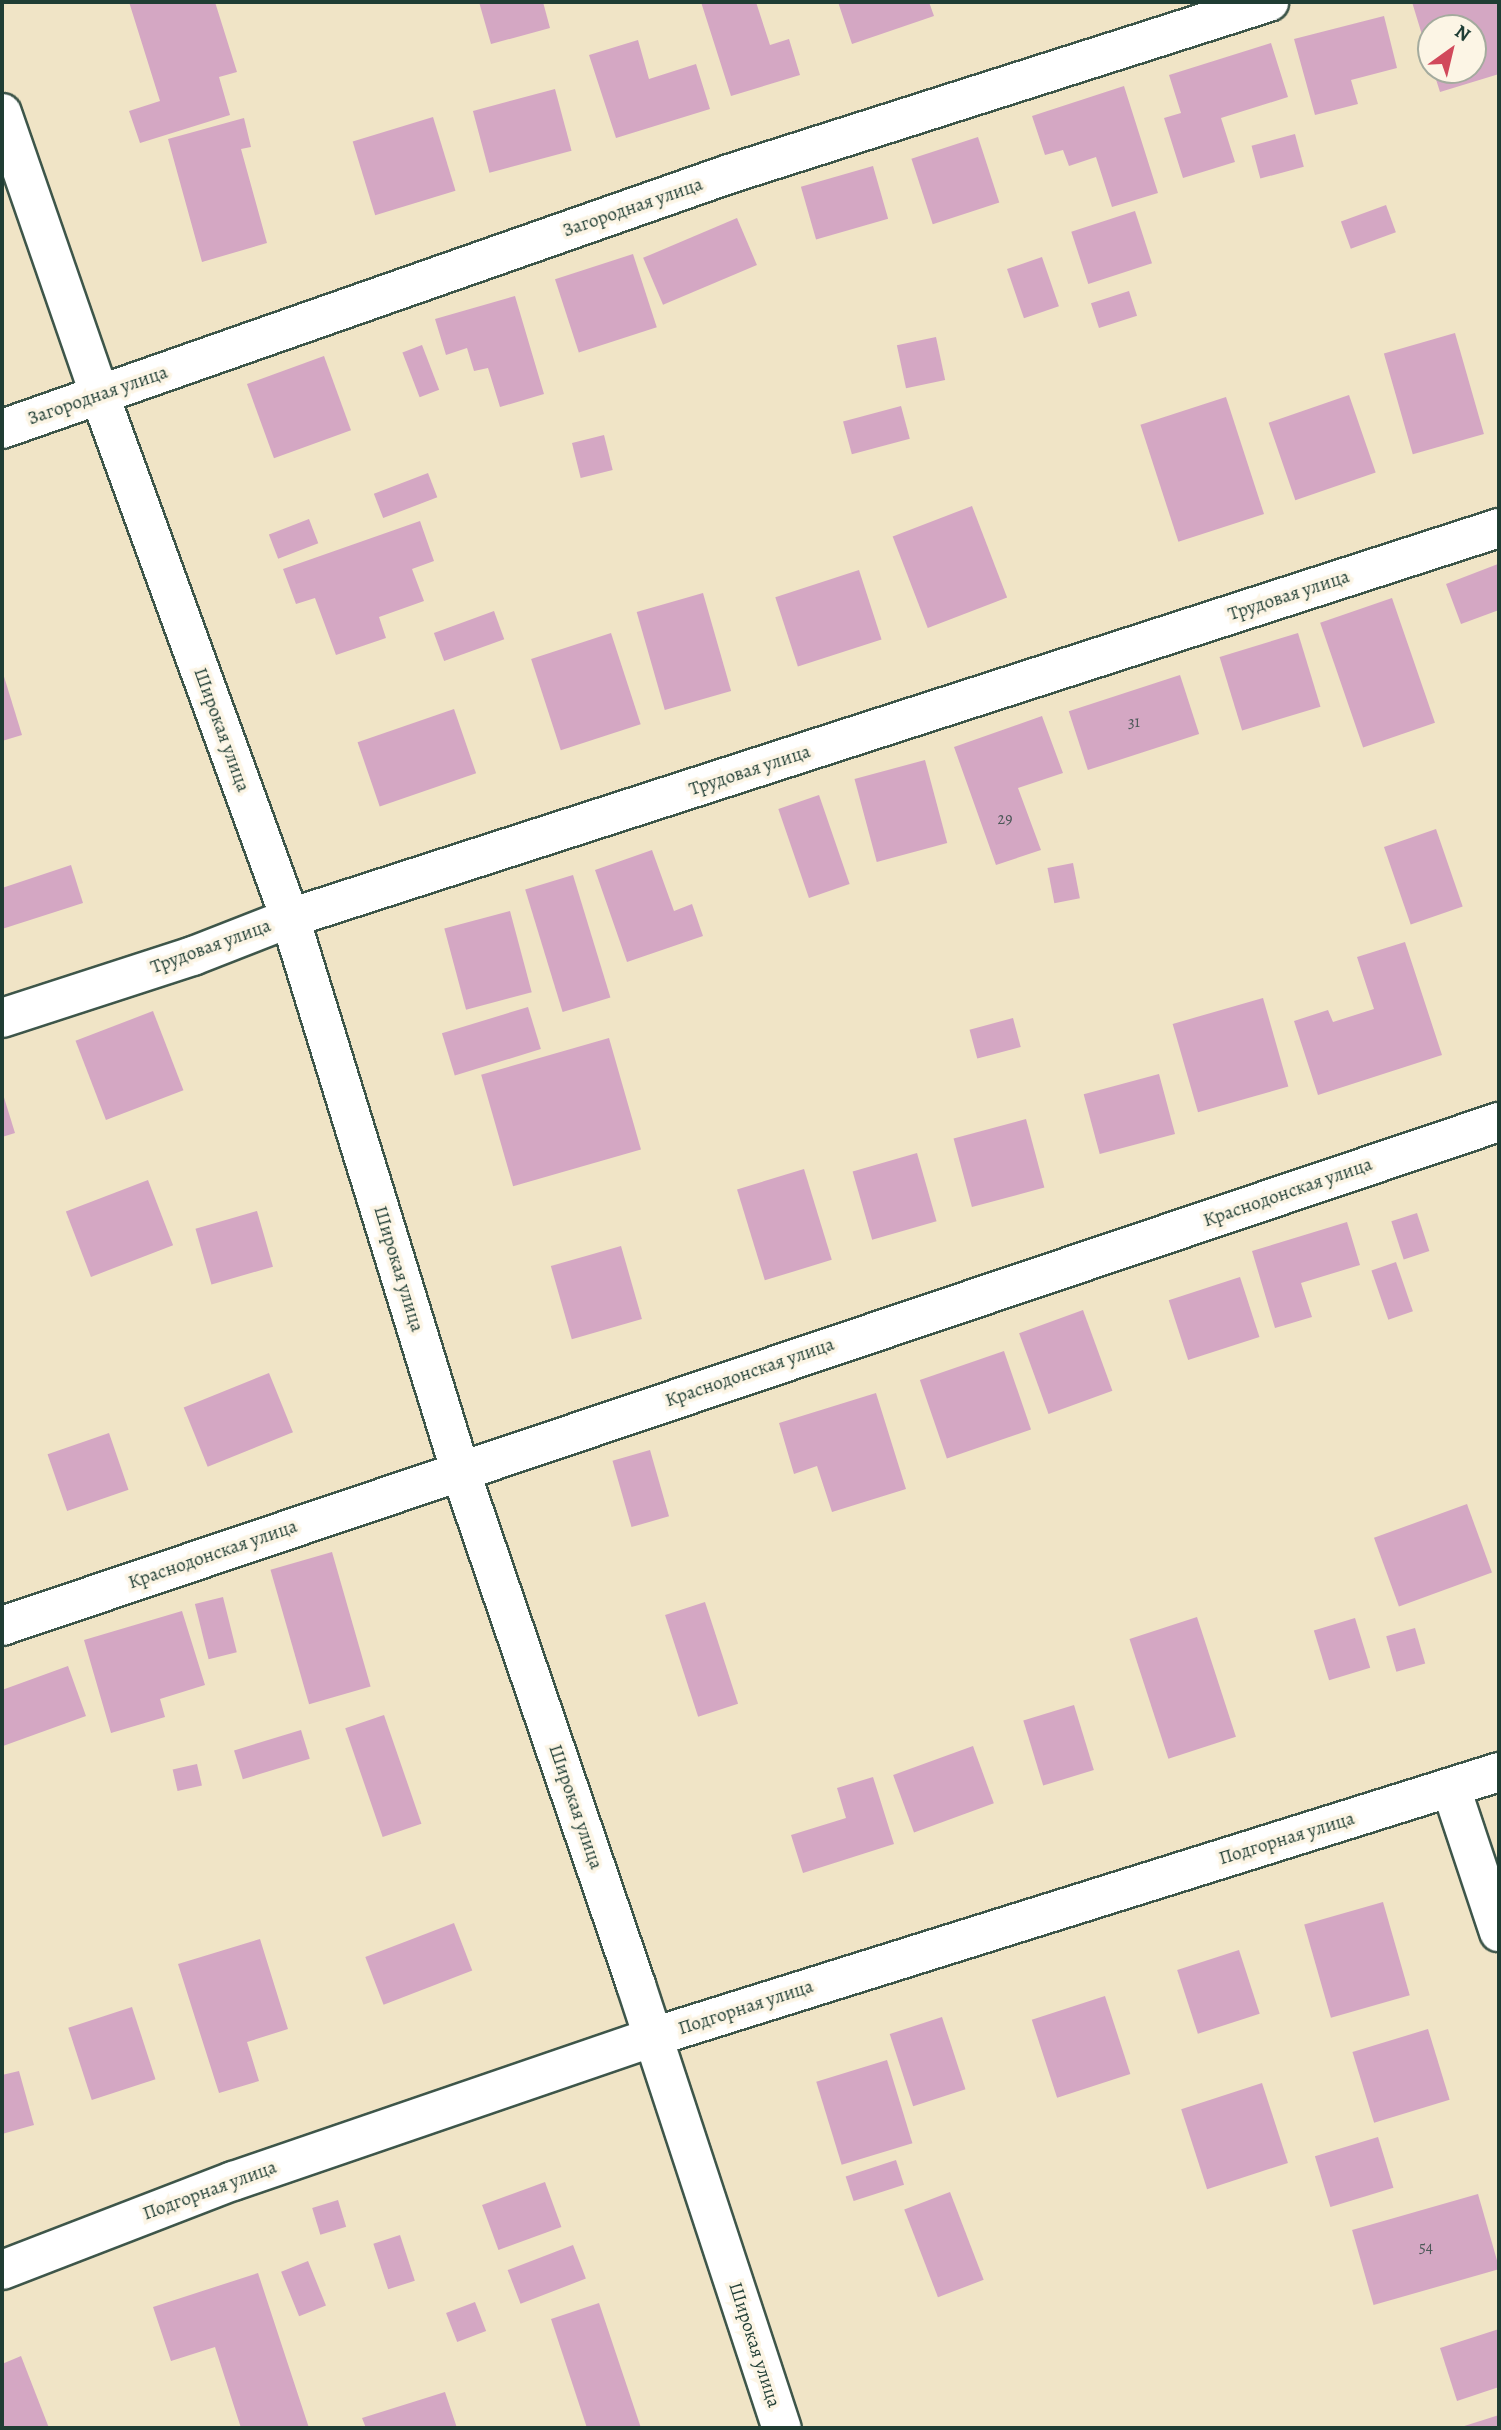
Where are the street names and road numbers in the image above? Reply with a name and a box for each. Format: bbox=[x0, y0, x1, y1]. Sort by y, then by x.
street label: Загородная улица bbox=[560, 173, 706, 243]
street label: Загородная улица bbox=[25, 361, 171, 431]
street label: Трудовая улица bbox=[1225, 566, 1353, 626]
street label: Широкая улица bbox=[188, 665, 254, 795]
street label: Трудовая улица bbox=[686, 741, 814, 801]
street label: Трудовая улица bbox=[148, 915, 274, 979]
street label: Краснодонская улица bbox=[1200, 1153, 1376, 1233]
street label: Широкая улица bbox=[368, 1203, 428, 1335]
street label: Краснодонская улица bbox=[662, 1333, 838, 1413]
street label: Краснодонская улица bbox=[125, 1515, 301, 1595]
street label: Широкая улица bbox=[543, 1742, 607, 1872]
street label: Подгорная улица bbox=[1216, 1808, 1358, 1870]
street label: Подгорная улица bbox=[676, 1975, 816, 2041]
street label: Подгорная улица bbox=[140, 2156, 280, 2226]
street label: Широкая улица bbox=[723, 2279, 785, 2411]

